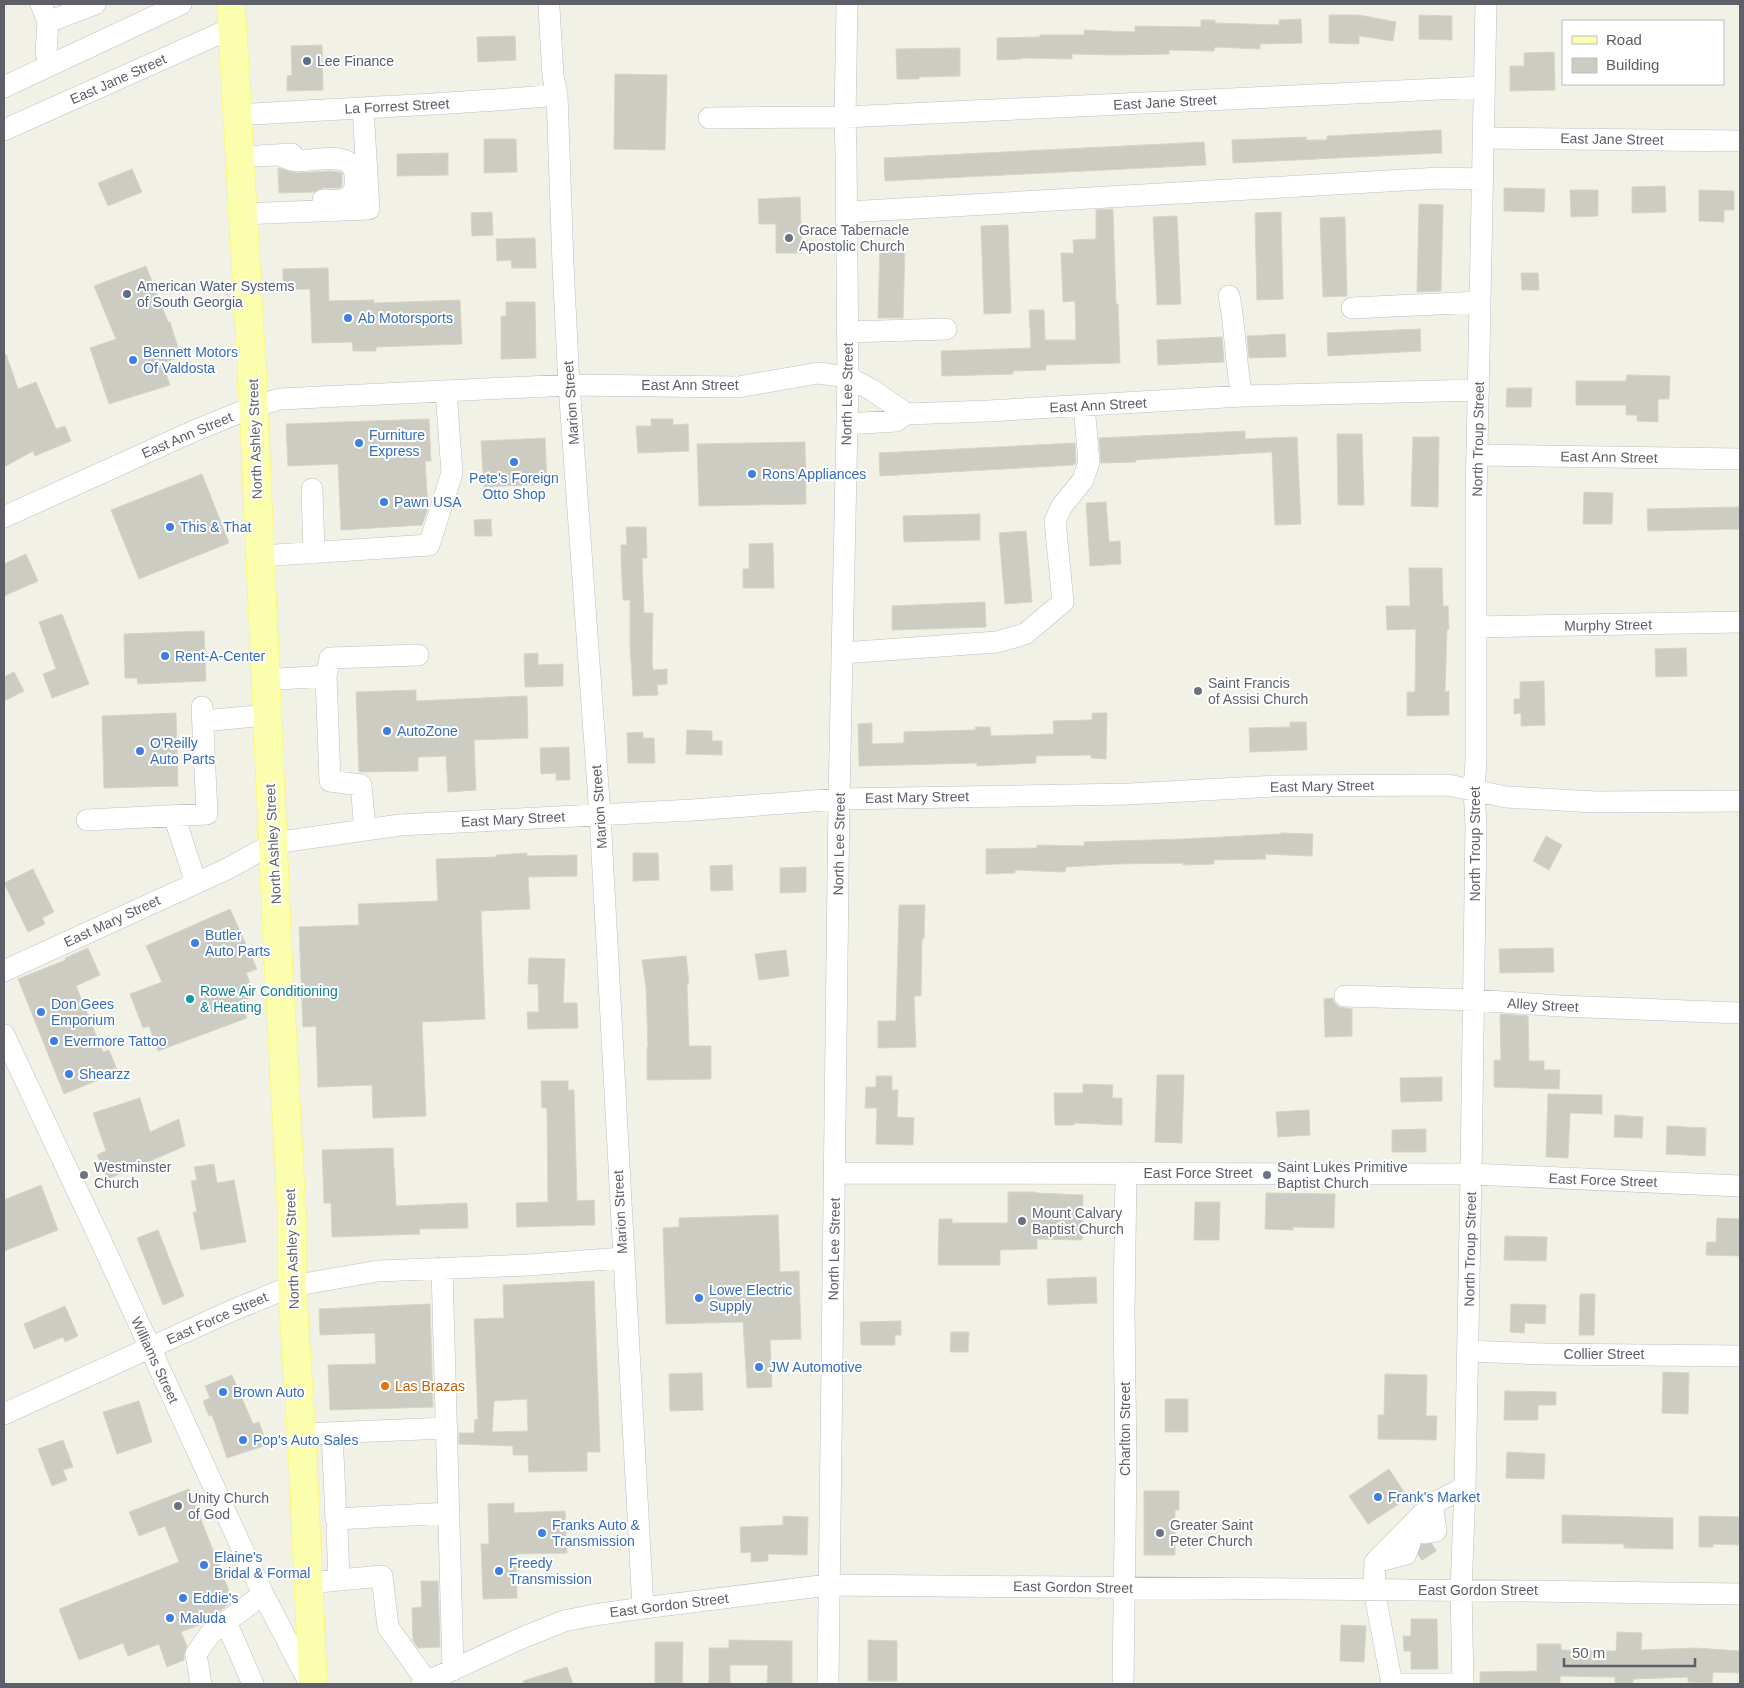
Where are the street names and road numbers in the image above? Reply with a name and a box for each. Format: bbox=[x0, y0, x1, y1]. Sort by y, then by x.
street label: East Jane Street bbox=[67, 51, 169, 107]
street label: East Jane Street bbox=[1113, 91, 1217, 113]
street label: La Forrest Street bbox=[344, 95, 450, 117]
street label: East Jane Street bbox=[1560, 130, 1664, 148]
street label: North Lee Street bbox=[838, 342, 856, 445]
street label: Marion Street bbox=[560, 360, 582, 445]
street label: East Ann Street bbox=[641, 377, 739, 393]
street label: North Ashley Street bbox=[245, 378, 265, 500]
street label: North Troup Street bbox=[1469, 381, 1487, 497]
street label: East Ann Street bbox=[1049, 394, 1147, 416]
street label: East Ann Street bbox=[139, 409, 235, 461]
street label: East Ann Street bbox=[1560, 448, 1658, 466]
street label: Murphy Street bbox=[1564, 616, 1652, 634]
street label: Marion Street bbox=[588, 764, 610, 849]
street label: East Mary Street bbox=[1270, 777, 1374, 795]
street label: North Ashley Street bbox=[262, 783, 284, 905]
street label: North Troup Street bbox=[1467, 786, 1483, 902]
street label: East Mary Street bbox=[865, 788, 969, 806]
street label: North Lee Street bbox=[830, 792, 848, 895]
street label: East Mary Street bbox=[461, 808, 566, 830]
street label: East Mary Street bbox=[61, 892, 163, 950]
street label: Alley Street bbox=[1507, 995, 1579, 1015]
street label: East Force Street bbox=[1144, 1165, 1253, 1181]
street label: Marion Street bbox=[610, 1170, 630, 1254]
street label: East Force Street bbox=[1548, 1170, 1658, 1190]
street label: North Ashley Street bbox=[282, 1188, 302, 1310]
street label: North Troup Street bbox=[1461, 1191, 1479, 1307]
street label: North Lee Street bbox=[825, 1197, 843, 1300]
street label: East Force Street bbox=[164, 1288, 270, 1347]
street label: Williams Street bbox=[128, 1314, 182, 1406]
street label: Collier Street bbox=[1564, 1346, 1645, 1362]
street label: Charlton Street bbox=[1117, 1382, 1133, 1476]
street label: East Gordon Street bbox=[1013, 1578, 1133, 1596]
street label: East Gordon Street bbox=[1418, 1582, 1538, 1598]
street label: East Gordon Street bbox=[609, 1590, 730, 1620]

